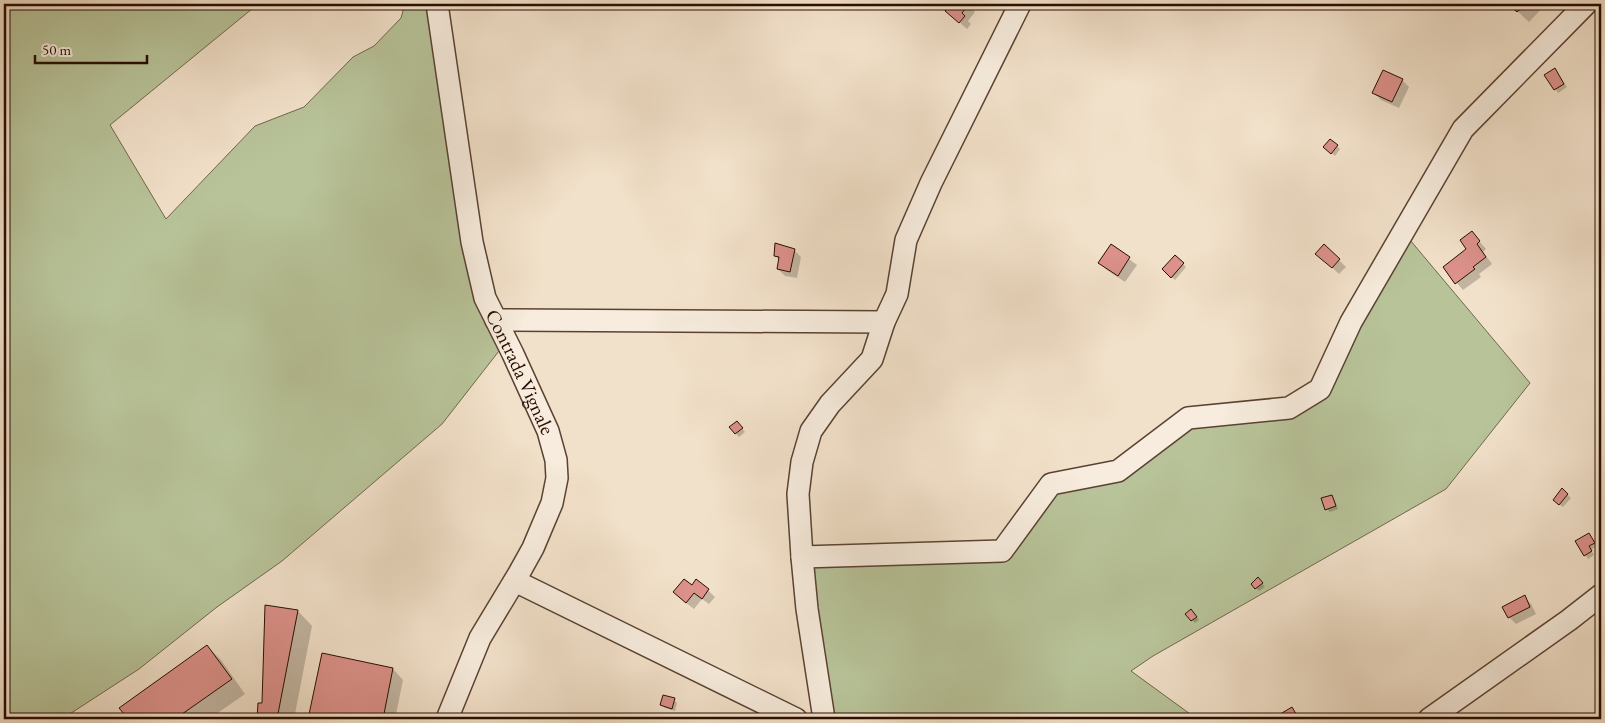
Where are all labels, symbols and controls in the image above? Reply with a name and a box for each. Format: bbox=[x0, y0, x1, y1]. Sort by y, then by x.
scale bar bbox=[35, 32, 148, 64]
text: 50 m bbox=[42, 40, 71, 59]
street label: Contrada Vignale bbox=[480, 305, 561, 439]

